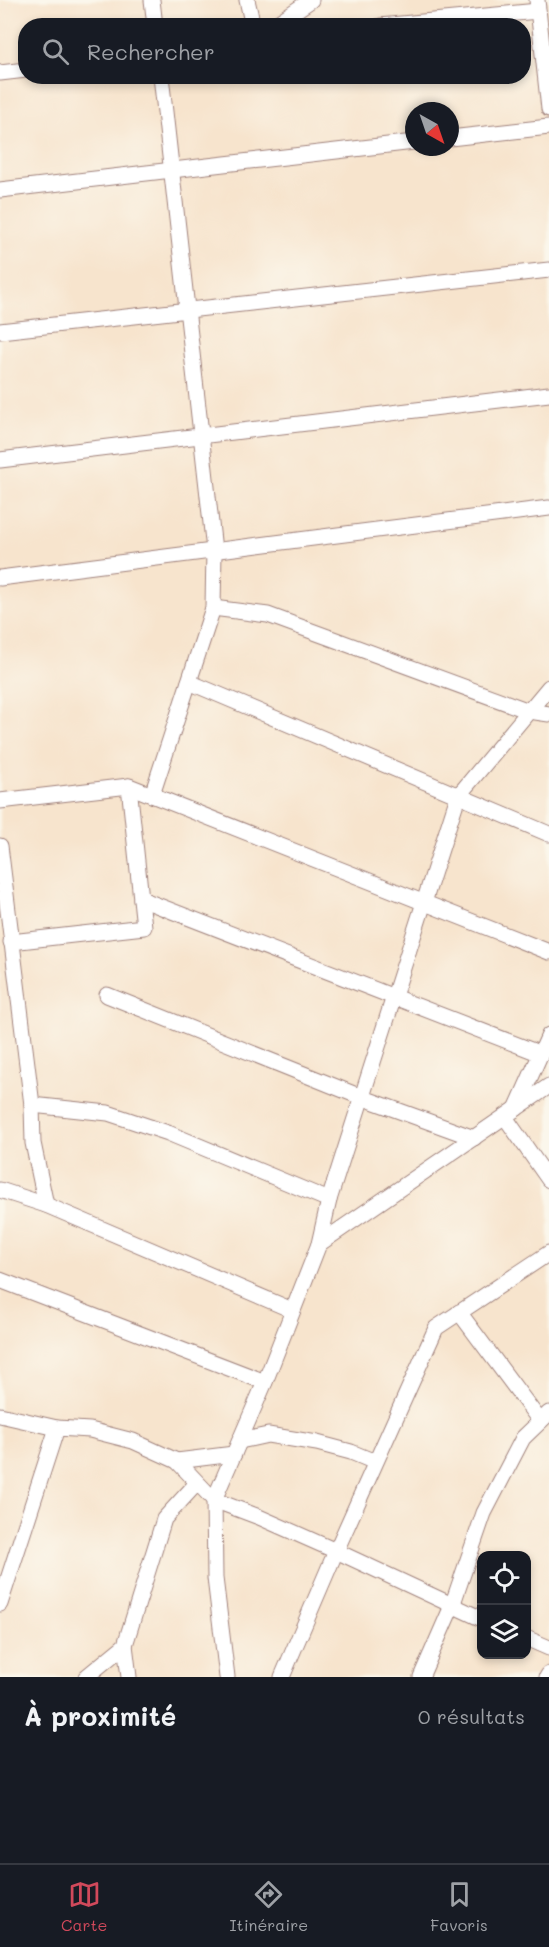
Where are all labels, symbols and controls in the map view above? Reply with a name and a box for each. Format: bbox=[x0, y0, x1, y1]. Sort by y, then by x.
search box bbox=[18, 18, 531, 84]
icon: search bbox=[39, 35, 72, 68]
text: Rechercher bbox=[87, 37, 215, 66]
north arrow bbox=[405, 102, 459, 156]
map controls bbox=[477, 1551, 531, 1659]
button: locate bbox=[477, 1551, 531, 1605]
button: layers bbox=[477, 1605, 531, 1659]
text: À proximité bbox=[24, 1699, 176, 1733]
text: 0 résultats bbox=[418, 1703, 525, 1729]
tab: Carte bbox=[61, 1878, 107, 1935]
tab: Itinéraire bbox=[230, 1878, 308, 1935]
tab: Favoris bbox=[430, 1878, 488, 1935]

